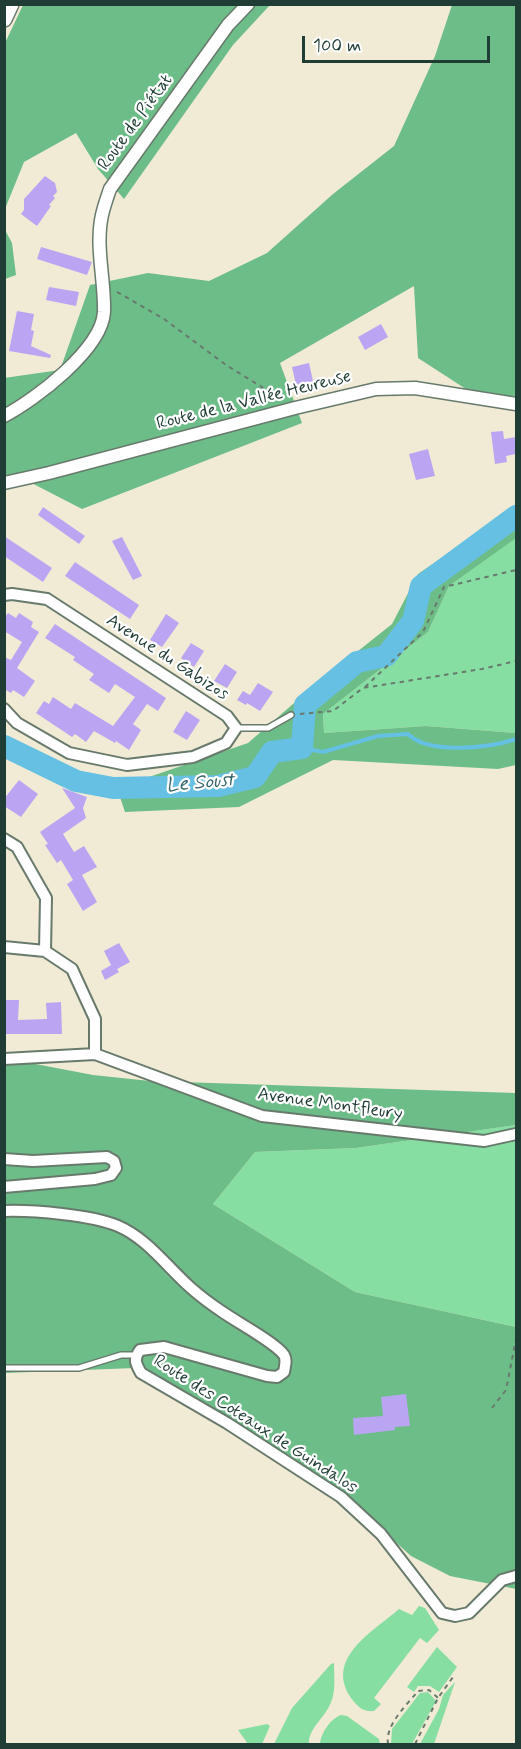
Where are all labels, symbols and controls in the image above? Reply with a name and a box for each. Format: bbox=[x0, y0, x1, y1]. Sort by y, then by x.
scale bar bbox=[305, 24, 492, 62]
text: 100 m bbox=[313, 34, 361, 58]
street label: Route de Piétat bbox=[94, 71, 178, 175]
street label: Route de la Vallée Heureuse bbox=[154, 366, 354, 436]
street label: Avenue du Gabizos bbox=[102, 610, 232, 706]
water label: Le Soust bbox=[165, 769, 235, 799]
street label: Avenue Montfleury bbox=[256, 1084, 404, 1126]
street label: Route des Coteaux de Guindalos bbox=[149, 1351, 361, 1499]

